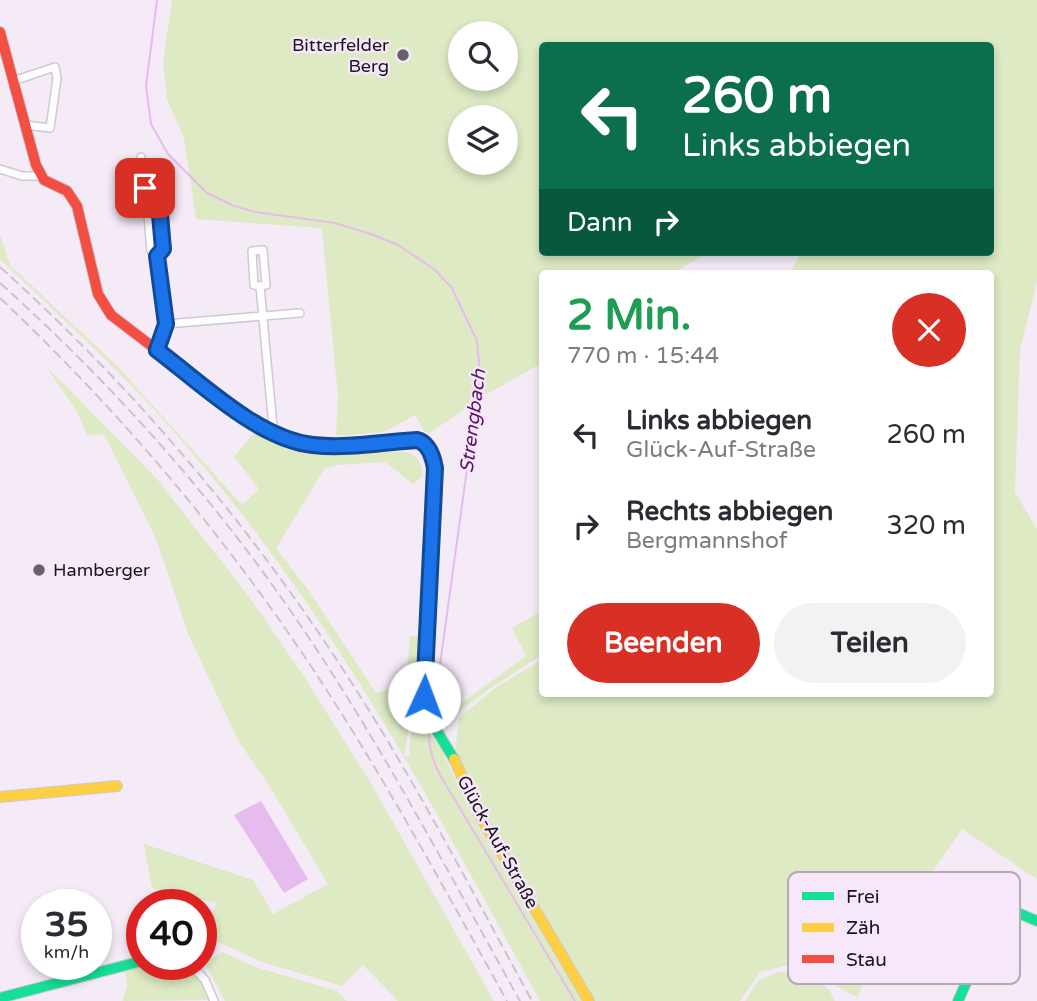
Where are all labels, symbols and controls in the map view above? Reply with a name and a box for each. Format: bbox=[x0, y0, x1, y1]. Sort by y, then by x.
map controls bbox=[448, 21, 518, 175]
button: search bbox=[448, 21, 518, 91]
place label: Bitterfelder Berg bbox=[292, 34, 389, 77]
marker: Bitterfelder Berg bbox=[395, 47, 411, 63]
text: 260 m bbox=[682, 67, 832, 126]
icon: left bbox=[567, 70, 658, 161]
button: layers bbox=[448, 105, 518, 175]
text: Links abbiegen bbox=[682, 127, 911, 165]
pin bbox=[115, 158, 175, 218]
icon: arrive bbox=[126, 169, 164, 207]
icon: right bbox=[647, 203, 685, 241]
text: Dann bbox=[567, 207, 633, 238]
text: 2 Min. bbox=[567, 290, 691, 341]
button: close bbox=[892, 293, 966, 367]
text: 770 m · 15:44 bbox=[567, 342, 719, 370]
water label: Strengbach bbox=[456, 368, 490, 474]
text: Links abbiegen bbox=[626, 405, 812, 436]
icon: left bbox=[567, 416, 605, 454]
text: 260 m bbox=[886, 419, 966, 450]
text: Glück-Auf-Straße bbox=[626, 436, 816, 464]
text: Rechts abbiegen bbox=[626, 496, 833, 527]
icon: right bbox=[567, 507, 605, 545]
text: 320 m bbox=[886, 510, 966, 541]
text: Bergmannshof bbox=[626, 527, 788, 555]
place label: Hamberger bbox=[53, 559, 150, 581]
marker: Hamberger bbox=[31, 562, 47, 578]
button: Beenden bbox=[567, 603, 760, 683]
button: Teilen bbox=[774, 603, 966, 683]
position arrow bbox=[387, 660, 461, 734]
street label: Glück-Auf-Straße bbox=[452, 772, 544, 912]
legend bbox=[788, 872, 1020, 984]
text: Frei bbox=[846, 886, 880, 908]
speed limit sign: 40 bbox=[126, 889, 217, 980]
text: 35 bbox=[45, 904, 88, 946]
text: Zäh bbox=[846, 917, 880, 939]
text: km/h bbox=[44, 941, 89, 963]
text: Stau bbox=[846, 949, 887, 971]

